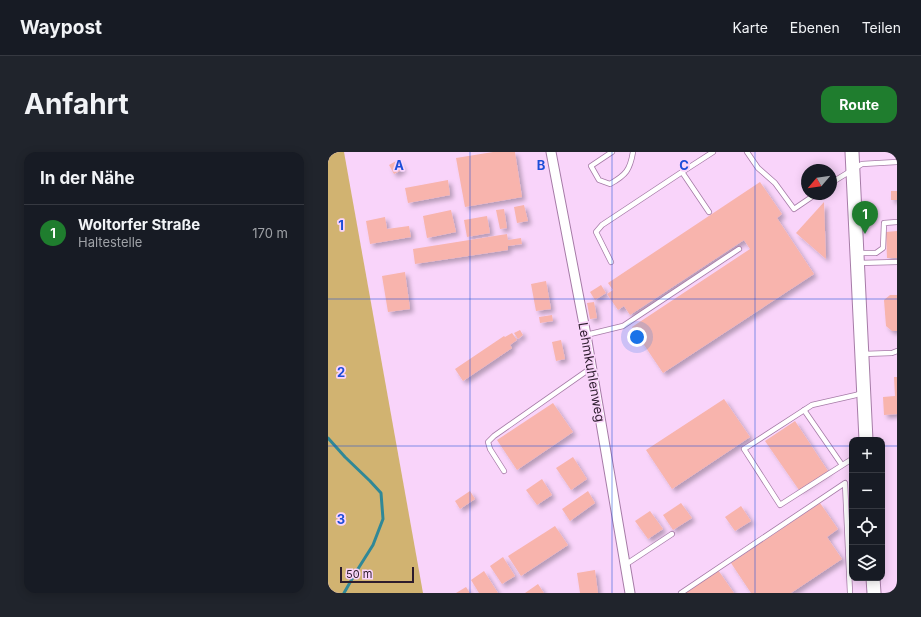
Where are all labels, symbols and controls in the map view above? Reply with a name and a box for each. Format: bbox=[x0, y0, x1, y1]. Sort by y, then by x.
text: Waypost bbox=[20, 16, 102, 39]
text: Karte bbox=[732, 19, 768, 36]
text: Ebenen bbox=[790, 19, 840, 36]
text: Teilen bbox=[862, 19, 901, 36]
button: Route bbox=[821, 86, 897, 123]
text: Anfahrt bbox=[24, 87, 129, 121]
text: A bbox=[394, 157, 404, 173]
text: B bbox=[537, 157, 546, 173]
text: C bbox=[679, 157, 689, 173]
north arrow bbox=[801, 164, 837, 200]
text: In der Nähe bbox=[40, 168, 135, 188]
pin: 1 bbox=[852, 201, 878, 234]
text: Woltorfer Straße bbox=[78, 215, 200, 234]
text: 1 bbox=[338, 217, 344, 233]
text: 1 bbox=[50, 225, 56, 241]
text: 170 m bbox=[252, 225, 288, 241]
text: Haltestelle bbox=[78, 234, 142, 250]
street label: Lehmkuhlenweg bbox=[575, 321, 609, 423]
your location bbox=[627, 327, 647, 347]
text: 2 bbox=[337, 364, 345, 380]
map controls bbox=[849, 437, 885, 581]
button: + bbox=[849, 437, 885, 473]
button: − bbox=[849, 473, 885, 509]
button: locate bbox=[849, 509, 885, 545]
text: 3 bbox=[337, 511, 345, 527]
button: layers bbox=[849, 545, 885, 581]
scale bar bbox=[340, 565, 414, 584]
text: 50 m bbox=[346, 567, 372, 581]

